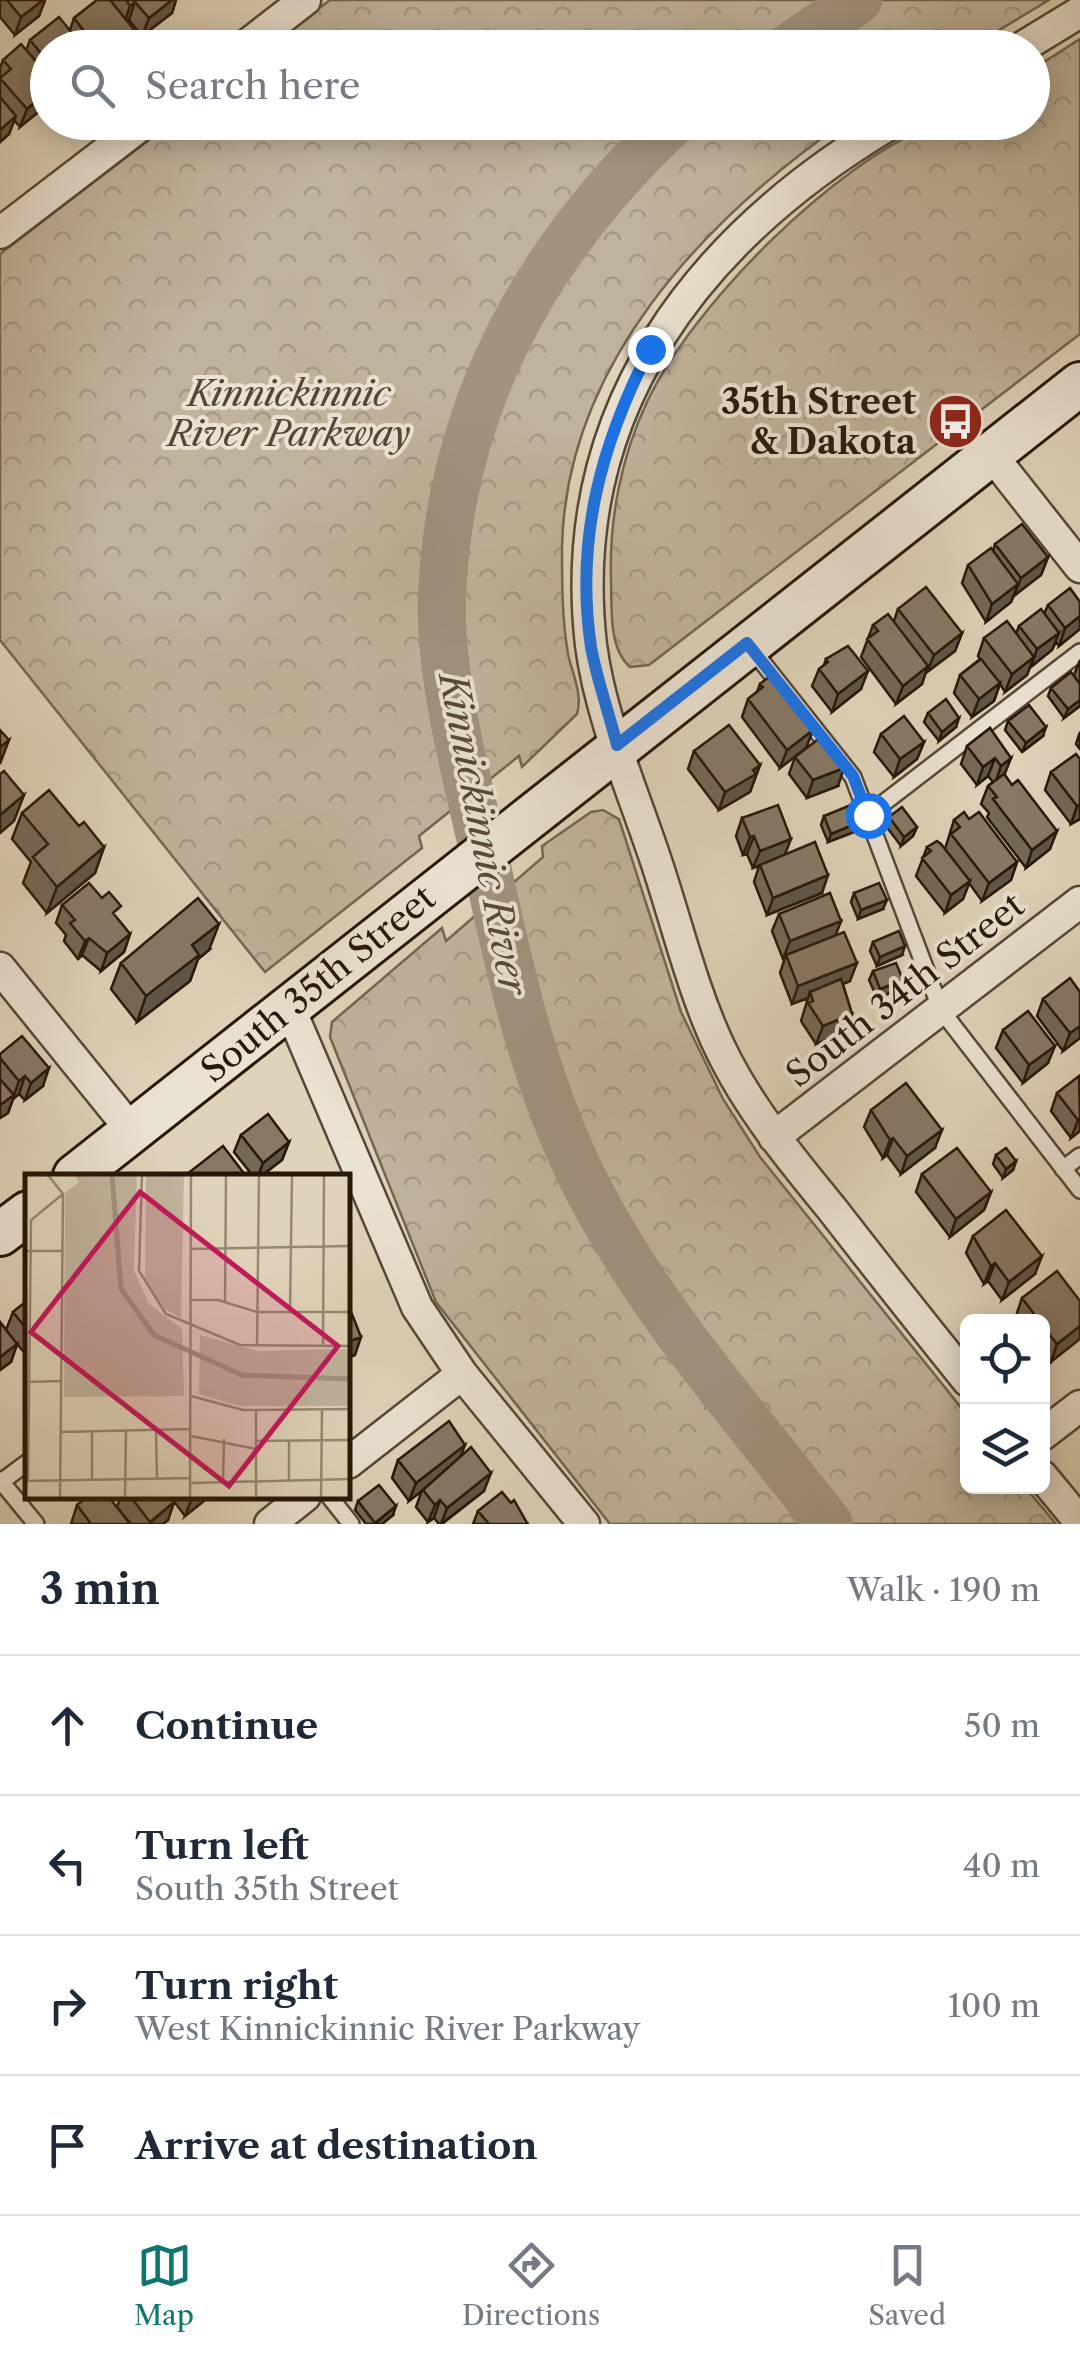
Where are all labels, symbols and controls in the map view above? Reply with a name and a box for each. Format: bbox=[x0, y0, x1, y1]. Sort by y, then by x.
search box bbox=[30, 30, 1050, 140]
icon: search bbox=[65, 58, 120, 113]
text: Search here bbox=[145, 62, 360, 109]
route end bbox=[628, 327, 674, 373]
park label: Kinnickinnic River Parkway bbox=[165, 372, 411, 455]
place label: 35th Street & Dakota bbox=[721, 380, 917, 463]
bus stop icon: 35th Street & Dakota bbox=[925, 392, 985, 452]
water label: Kinnickinnic River bbox=[429, 666, 538, 1001]
route start bbox=[846, 793, 892, 839]
street label: South 35th Street bbox=[192, 876, 444, 1091]
street label: South 34th Street bbox=[777, 883, 1033, 1096]
inset map bbox=[25, 1174, 350, 1499]
map controls bbox=[960, 1314, 1050, 1494]
button: locate bbox=[960, 1314, 1050, 1404]
button: layers bbox=[960, 1404, 1050, 1494]
text: 3 min bbox=[40, 1563, 160, 1615]
text: Walk · 190 m bbox=[847, 1570, 1040, 1609]
icon: ahead bbox=[40, 1698, 95, 1753]
text: Continue bbox=[135, 1702, 318, 1749]
text: 50 m bbox=[964, 1706, 1040, 1745]
text: Turn left bbox=[135, 1822, 309, 1869]
icon: left bbox=[40, 1838, 95, 1893]
text: 40 m bbox=[963, 1846, 1040, 1885]
text: South 35th Street bbox=[135, 1869, 399, 1908]
text: Turn right bbox=[135, 1962, 338, 2009]
icon: right bbox=[40, 1978, 95, 2033]
text: 100 m bbox=[948, 1986, 1040, 2025]
text: West Kinnickinnic River Parkway bbox=[135, 2009, 640, 2048]
icon: arrive bbox=[40, 2118, 95, 2173]
text: Arrive at destination bbox=[135, 2122, 538, 2169]
tab: Map bbox=[134, 2238, 194, 2332]
tab: Directions bbox=[462, 2238, 600, 2332]
tab: Saved bbox=[868, 2238, 946, 2332]

